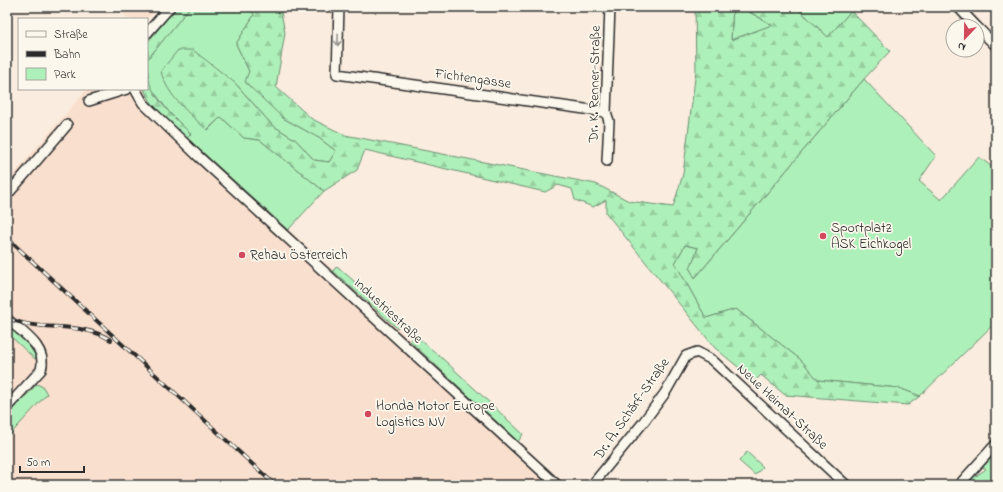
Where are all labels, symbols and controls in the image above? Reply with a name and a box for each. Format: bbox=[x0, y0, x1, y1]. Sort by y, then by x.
legend bbox=[18, 18, 148, 90]
north arrow bbox=[945, 18, 985, 58]
street label: Dr. K. Renner-Straße bbox=[583, 25, 607, 144]
text: Straße bbox=[54, 26, 88, 44]
one-way arrow bbox=[334, 33, 341, 46]
text: N bbox=[955, 38, 968, 55]
text: Bahn bbox=[53, 46, 80, 64]
street label: Fichtengasse bbox=[432, 63, 513, 96]
text: Park bbox=[54, 66, 76, 84]
place label: Sportplatz ASK Eichkogel bbox=[831, 218, 911, 256]
marker: Sportplatz ASK Eichkogel bbox=[818, 231, 828, 241]
place label: Rehau Österreich bbox=[250, 245, 347, 266]
marker: Rehau Österreich bbox=[237, 250, 247, 260]
street label: Industriestraße bbox=[349, 273, 428, 349]
street label: Dr. A. Schärf-Straße bbox=[588, 353, 675, 465]
street label: Neue Heimat-Straße bbox=[732, 359, 833, 455]
place label: Honda Motor Europe Logistics NV bbox=[376, 396, 496, 434]
marker: Honda Motor Europe Logistics NV bbox=[363, 409, 373, 419]
scale bar bbox=[20, 448, 84, 474]
text: 50 m bbox=[26, 454, 50, 472]

